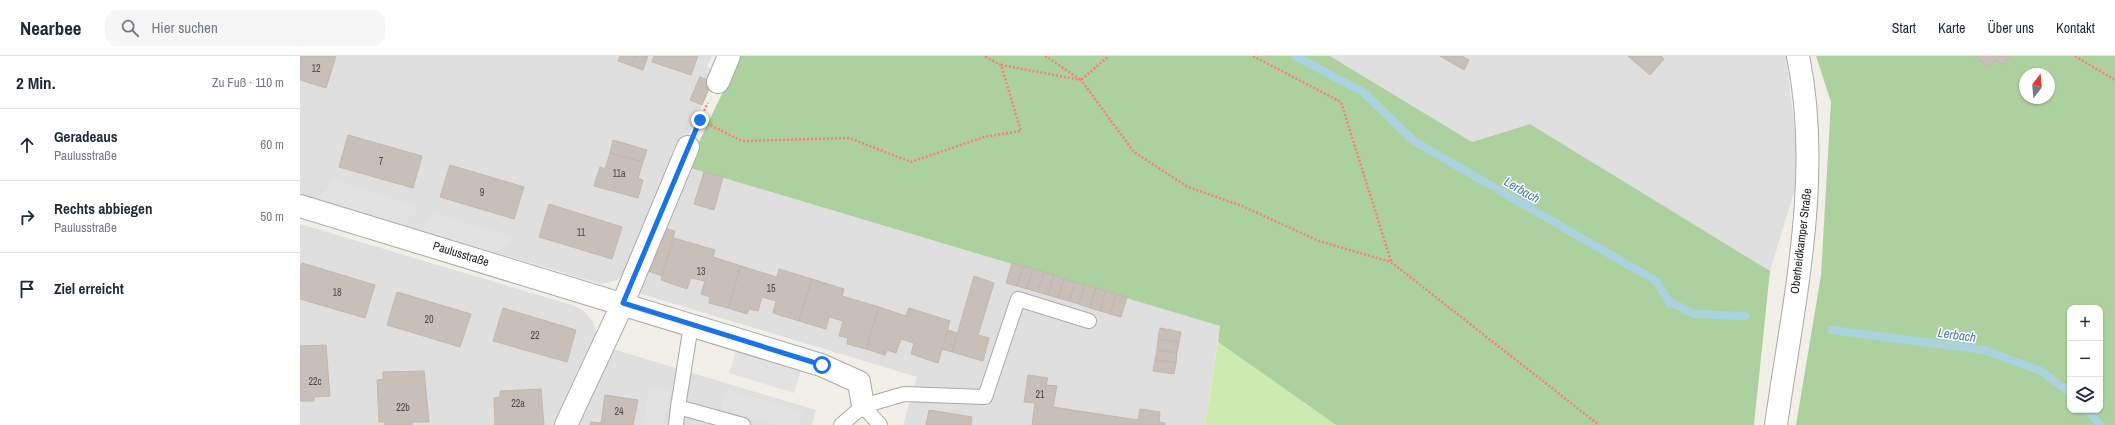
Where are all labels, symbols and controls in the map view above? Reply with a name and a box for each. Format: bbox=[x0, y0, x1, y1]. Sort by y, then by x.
search box bbox=[105, 10, 385, 46]
text: Nearbee bbox=[20, 15, 81, 41]
icon: search bbox=[119, 17, 141, 39]
text: Hier suchen bbox=[151, 17, 218, 38]
text: Start bbox=[1892, 19, 1916, 37]
text: Karte bbox=[1938, 19, 1965, 37]
text: Über uns bbox=[1987, 19, 2034, 37]
text: Kontakt bbox=[2056, 19, 2095, 37]
house number: 12 bbox=[311, 62, 321, 75]
north arrow bbox=[2019, 68, 2055, 104]
text: 2 Min. bbox=[16, 71, 56, 94]
text: Zu Fuß · 110 m bbox=[212, 74, 284, 91]
route end bbox=[691, 111, 709, 129]
text: Geradeaus bbox=[54, 126, 118, 147]
icon: ahead bbox=[16, 134, 38, 156]
text: 60 m bbox=[260, 136, 284, 153]
text: Paulusstraße bbox=[54, 147, 117, 164]
house number: 7 bbox=[379, 155, 384, 168]
house number: 11a bbox=[612, 167, 626, 180]
water label: Lerbach bbox=[1501, 173, 1543, 207]
house number: 9 bbox=[480, 186, 485, 199]
street label: Oberheidkamper Straße bbox=[1787, 187, 1815, 295]
text: Rechts abbiegen bbox=[54, 198, 152, 219]
icon: right bbox=[16, 206, 38, 228]
text: 50 m bbox=[260, 208, 284, 225]
text: Paulusstraße bbox=[54, 219, 117, 236]
house number: 11 bbox=[577, 226, 586, 239]
street label: Paulusstraße bbox=[431, 238, 491, 270]
house number: 13 bbox=[696, 265, 706, 278]
icon: arrive bbox=[16, 278, 38, 300]
text: Ziel erreicht bbox=[54, 278, 124, 299]
house number: 15 bbox=[766, 282, 776, 295]
house number: 18 bbox=[332, 286, 342, 299]
map controls bbox=[2067, 305, 2103, 413]
button: + bbox=[2067, 305, 2103, 341]
house number: 20 bbox=[424, 313, 434, 326]
water label: Lerbach bbox=[1937, 324, 1977, 346]
house number: 22 bbox=[530, 329, 540, 342]
button: − bbox=[2067, 341, 2103, 377]
route start bbox=[813, 356, 831, 374]
house number: 22c bbox=[308, 375, 322, 388]
button: layers bbox=[2067, 377, 2103, 413]
house number: 21 bbox=[1035, 388, 1045, 401]
house number: 22a bbox=[511, 397, 525, 410]
house number: 22b bbox=[396, 401, 410, 414]
house number: 24 bbox=[614, 405, 624, 418]

